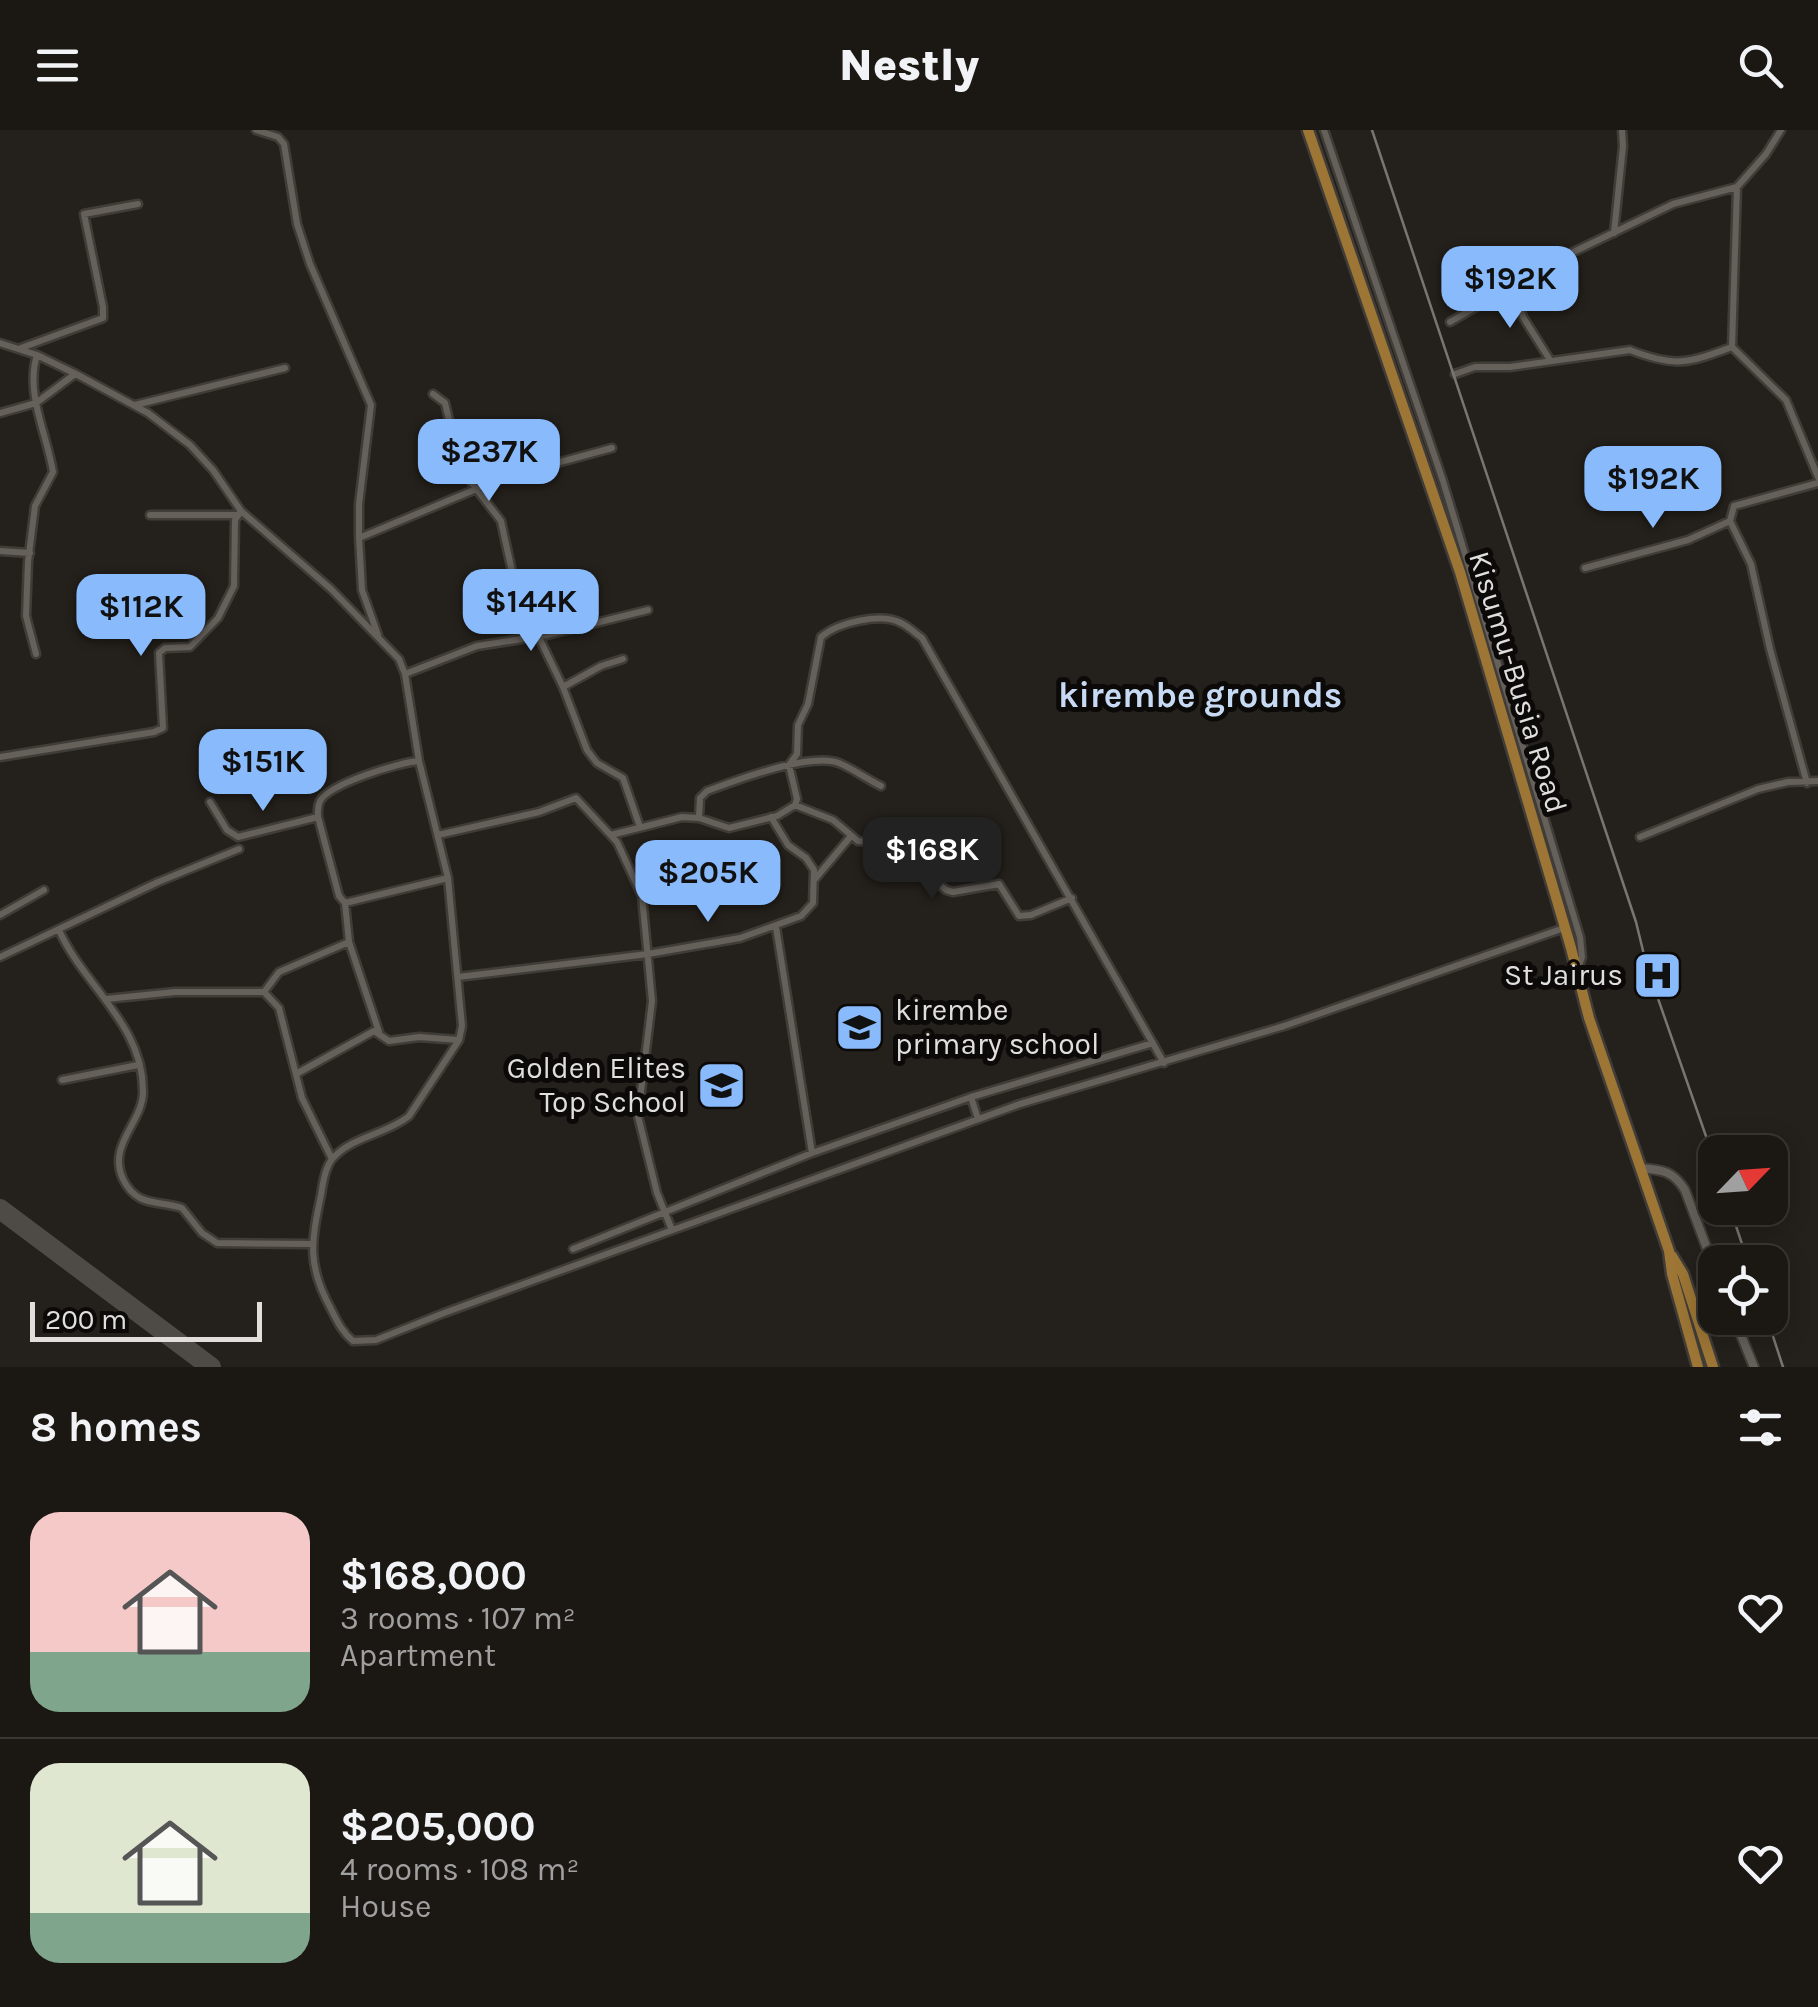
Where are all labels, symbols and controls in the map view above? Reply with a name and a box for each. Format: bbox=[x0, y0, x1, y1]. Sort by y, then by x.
icon: menu bbox=[30, 38, 85, 93]
icon: search bbox=[1733, 38, 1788, 93]
text: Nestly bbox=[839, 39, 979, 91]
pin: $192K bbox=[1440, 246, 1580, 331]
text: $192K bbox=[1463, 260, 1557, 297]
pin: $237K bbox=[419, 419, 559, 504]
text: $237K bbox=[440, 433, 538, 470]
pin: $192K bbox=[1583, 446, 1723, 531]
text: $192K bbox=[1606, 460, 1700, 497]
street label: Kisumu-Busia Road bbox=[1461, 547, 1575, 817]
pin: $144K bbox=[461, 569, 601, 654]
pin: $112K bbox=[71, 574, 211, 659]
text: $144K bbox=[485, 583, 577, 620]
text: $112K bbox=[98, 588, 184, 625]
district label: kirembe grounds bbox=[1058, 675, 1342, 717]
pin: $151K bbox=[193, 729, 333, 814]
text: $151K bbox=[221, 743, 305, 780]
pin: $168K bbox=[862, 817, 1002, 902]
text: $168K bbox=[885, 831, 979, 868]
pin: $205K bbox=[638, 840, 778, 925]
text: $205K bbox=[657, 854, 759, 891]
hospital icon: St Jairus bbox=[1632, 949, 1684, 1001]
place label: St Jairus bbox=[1504, 957, 1623, 993]
place label: kirembe primary school bbox=[895, 992, 1099, 1062]
school or university icon: kirembe primary school bbox=[834, 1001, 886, 1053]
place label: Golden Elites Top School bbox=[507, 1050, 686, 1120]
school or university icon: Golden Elites Top School bbox=[695, 1059, 747, 1111]
north arrow bbox=[1698, 1135, 1788, 1225]
map controls bbox=[1698, 1135, 1788, 1335]
button: locate bbox=[1698, 1245, 1788, 1335]
scale bar bbox=[30, 1297, 262, 1342]
text: 200 m bbox=[45, 1303, 127, 1336]
icon: filters bbox=[1733, 1400, 1788, 1455]
text: 8 homes bbox=[30, 1402, 202, 1452]
text: $168,000 bbox=[340, 1550, 527, 1600]
icon: home bbox=[110, 1552, 230, 1672]
icon: heart bbox=[1733, 1585, 1788, 1640]
text: 3 rooms · 107 m² bbox=[340, 1600, 576, 1637]
text: Apartment bbox=[340, 1637, 496, 1674]
text: $205,000 bbox=[340, 1801, 536, 1851]
icon: home bbox=[110, 1803, 230, 1923]
icon: heart bbox=[1733, 1836, 1788, 1891]
text: 4 rooms · 108 m² bbox=[340, 1851, 579, 1888]
text: House bbox=[340, 1888, 432, 1925]

